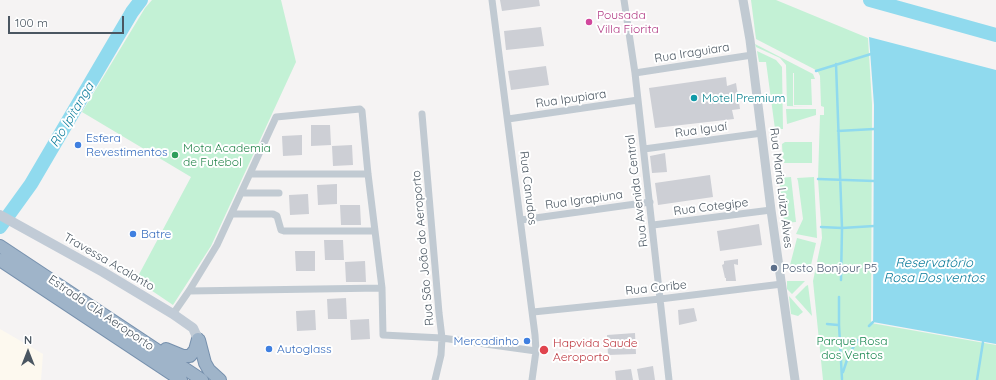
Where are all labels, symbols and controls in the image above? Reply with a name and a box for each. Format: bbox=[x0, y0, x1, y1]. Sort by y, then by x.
scale bar bbox=[10, 8, 126, 34]
place label: Pousada Villa Fiorita bbox=[597, 8, 659, 36]
text: 100 m bbox=[15, 15, 48, 30]
marker: Pousada Villa Fiorita bbox=[584, 17, 594, 27]
street label: Rua Iraguiara bbox=[653, 40, 731, 66]
water label: Rio Ipitanga bbox=[47, 80, 97, 150]
street label: Rua Ipupiara bbox=[535, 87, 607, 111]
place label: Motel Premium bbox=[702, 91, 786, 105]
marker: Motel Premium bbox=[689, 93, 699, 103]
street label: Rua Iguaí bbox=[674, 119, 728, 141]
street label: Rua Maria Luiza Alves bbox=[766, 127, 796, 249]
place label: Esfera Revestimentos bbox=[86, 131, 168, 159]
street label: Rua Avenida Central bbox=[623, 134, 651, 248]
marker: Esfera Revestimentos bbox=[73, 140, 83, 150]
place label: Mota Academia de Futebol bbox=[183, 141, 271, 169]
marker: Mota Academia de Futebol bbox=[170, 150, 180, 160]
street label: Rua Canudos bbox=[516, 150, 540, 226]
street label: Rua São João do Aeroporto bbox=[409, 170, 437, 326]
street label: Rua Igrapiuna bbox=[544, 187, 624, 213]
street label: Rua Cotegipe bbox=[673, 195, 749, 219]
place label: Batre bbox=[141, 227, 171, 241]
marker: Batre bbox=[128, 229, 138, 239]
street label: Travessa Acalanto bbox=[61, 230, 157, 294]
water label: Reservatório Rosa Dos ventos bbox=[883, 255, 985, 286]
place label: Posto Bonjour P5 bbox=[782, 261, 877, 275]
marker: Posto Bonjour P5 bbox=[769, 263, 779, 273]
street label: Estrada CIA Aeroporto bbox=[45, 272, 157, 354]
street label: Rua Coribe bbox=[625, 278, 687, 298]
north arrow bbox=[8, 332, 48, 372]
text: N bbox=[24, 333, 32, 347]
place label: Mercadinho bbox=[454, 334, 519, 348]
park label: Parque Rosa dos Ventos bbox=[816, 334, 888, 362]
marker: Mercadinho bbox=[522, 336, 532, 346]
place label: Hapvida Saude Aeroporto bbox=[553, 336, 638, 364]
place label: Autoglass bbox=[277, 342, 332, 356]
marker: Autoglass bbox=[264, 344, 274, 354]
marker: Hapvida Saude Aeroporto bbox=[538, 344, 550, 356]

